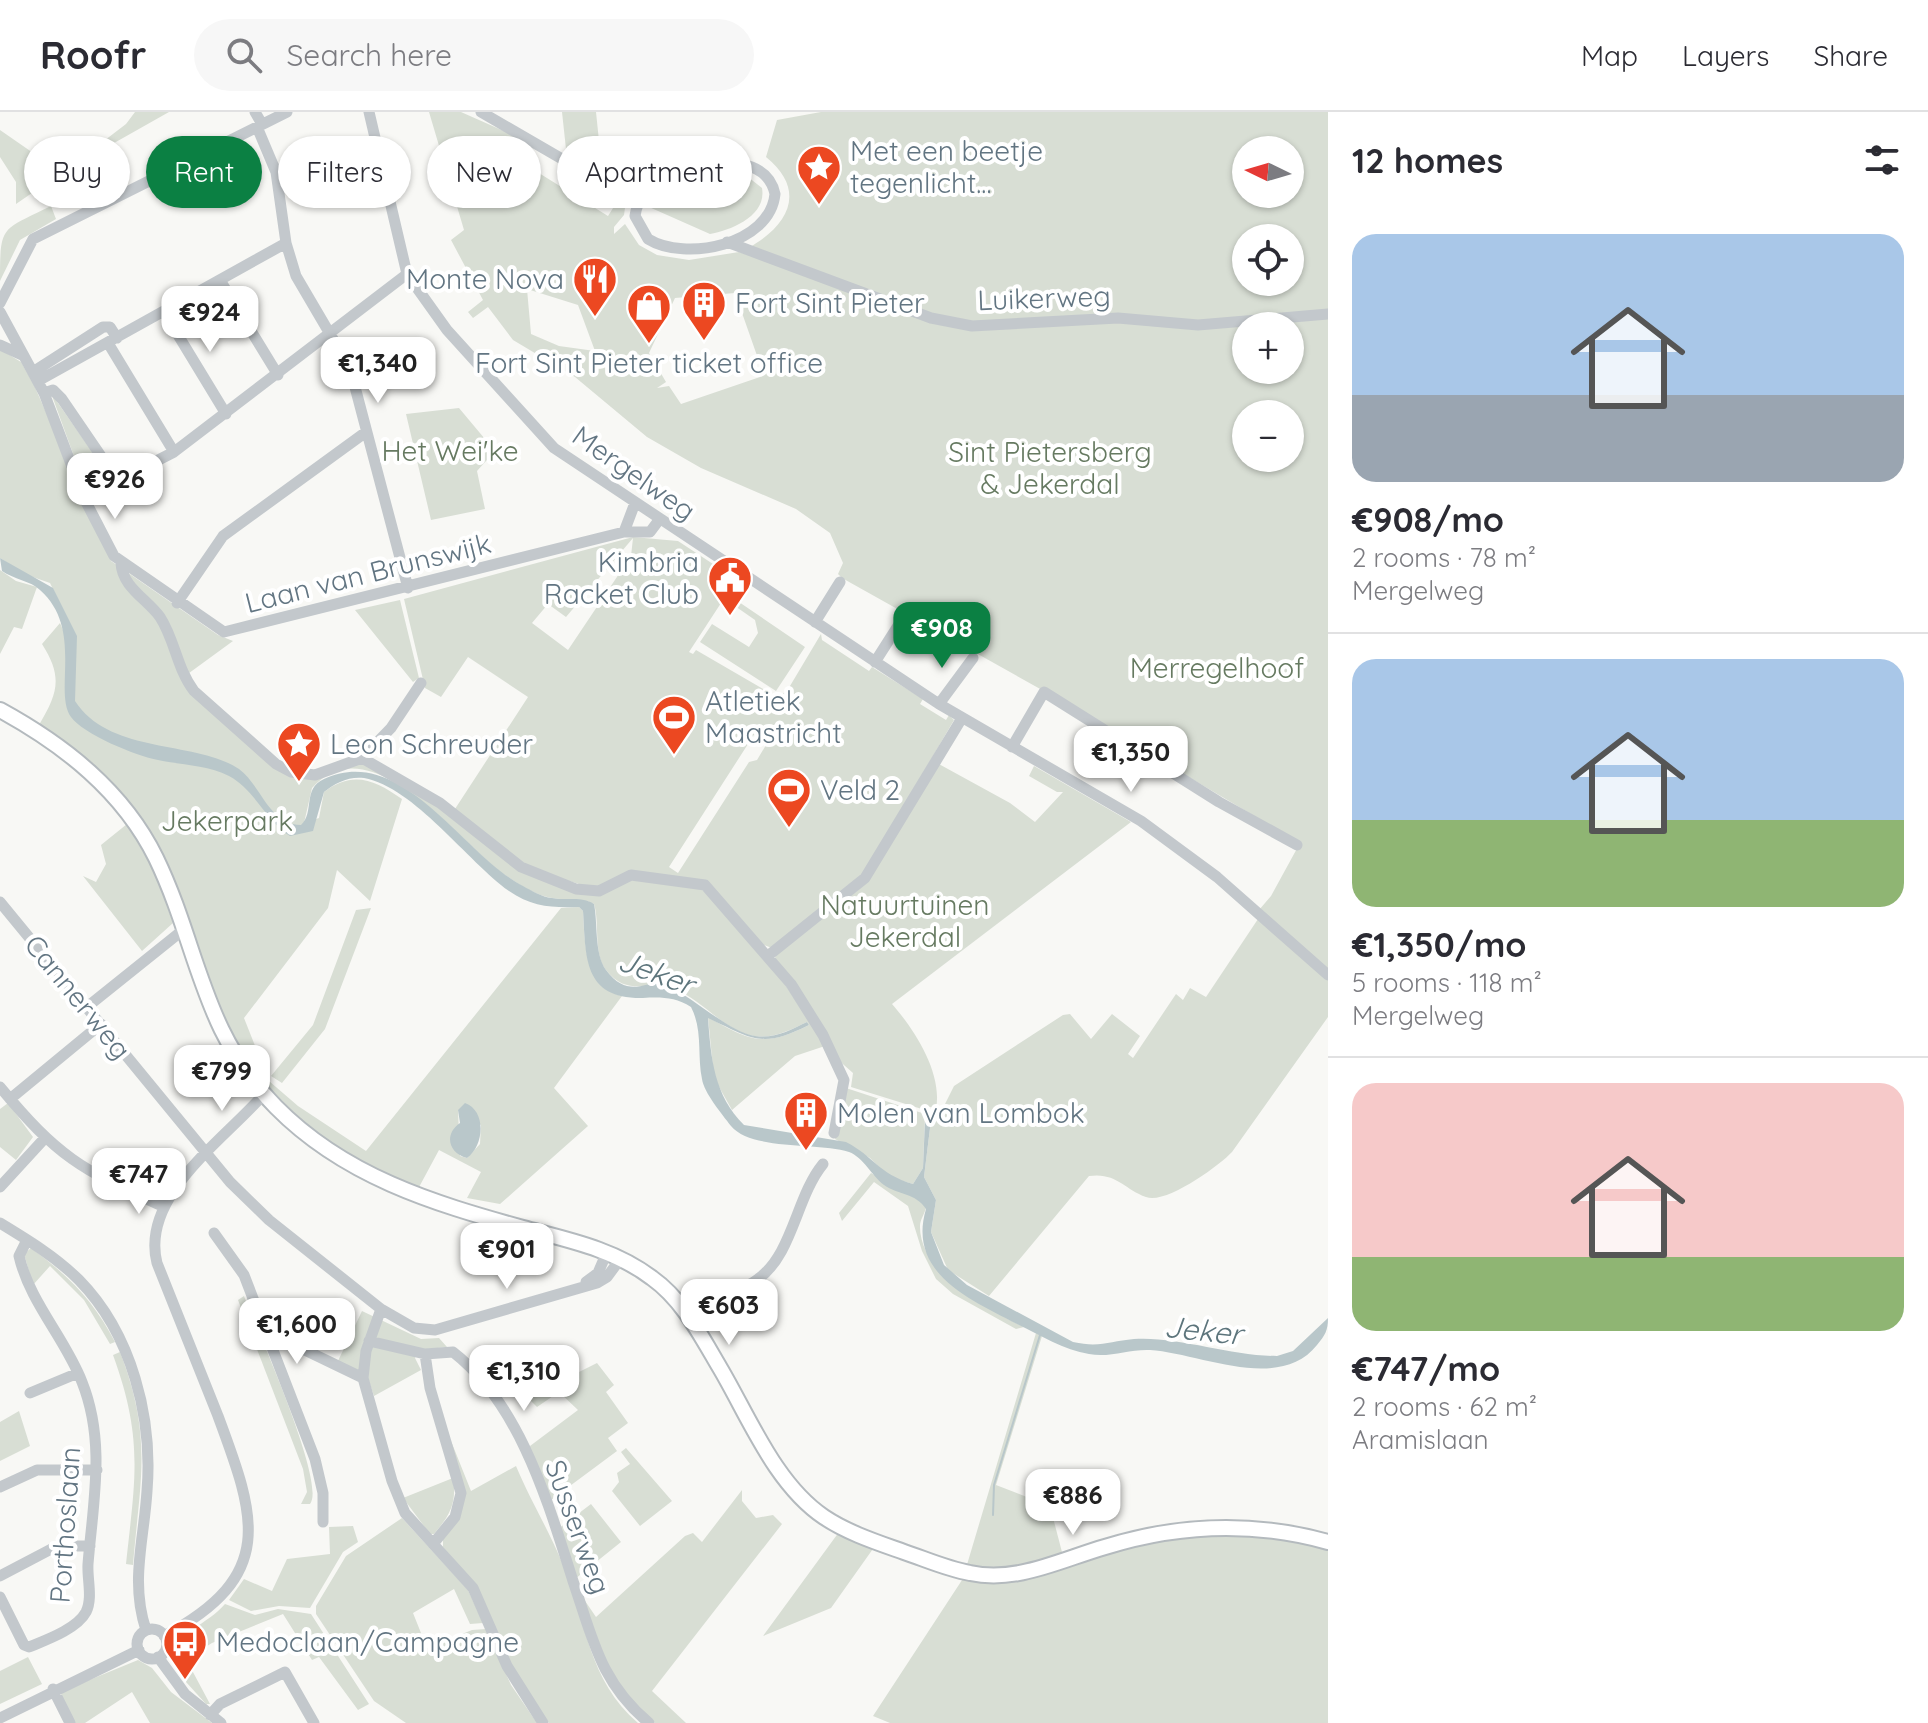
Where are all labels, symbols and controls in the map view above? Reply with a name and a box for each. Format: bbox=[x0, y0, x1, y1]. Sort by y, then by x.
search box bbox=[194, 19, 754, 91]
text: Roofr bbox=[40, 31, 146, 79]
icon: search bbox=[222, 33, 266, 77]
text: Search here bbox=[286, 36, 452, 74]
text: Map bbox=[1581, 38, 1638, 73]
text: Layers bbox=[1682, 38, 1769, 73]
text: Share bbox=[1813, 38, 1888, 73]
place label: Met een beetje tegenlicht... bbox=[850, 133, 1043, 200]
chip: Buy bbox=[24, 136, 130, 208]
chip: Rent bbox=[146, 136, 262, 208]
chip: Filters bbox=[278, 136, 411, 208]
chip: New bbox=[427, 136, 541, 208]
chip: Apartment bbox=[557, 136, 752, 208]
north arrow bbox=[1232, 136, 1304, 208]
map controls bbox=[1232, 136, 1304, 472]
icon: filters bbox=[1860, 138, 1904, 182]
text: 12 homes bbox=[1352, 139, 1503, 182]
place icon: Met een beetje tegenlicht... bbox=[795, 143, 843, 206]
button: locate bbox=[1232, 224, 1304, 296]
restaurant icon: Monte Nova bbox=[571, 255, 619, 318]
place label: Monte Nova bbox=[406, 261, 564, 296]
street label: Luikerweg bbox=[977, 278, 1111, 317]
building icon: Fort Sint Pieter bbox=[680, 279, 728, 342]
shop icon: Fort Sint Pieter ticket office bbox=[625, 282, 673, 345]
place label: Fort Sint Pieter bbox=[735, 285, 925, 320]
pin: €924 bbox=[163, 286, 257, 354]
icon: home bbox=[1556, 286, 1700, 430]
text: €924 bbox=[179, 295, 241, 328]
button: + bbox=[1232, 312, 1304, 384]
pin: €1,340 bbox=[313, 337, 443, 405]
place label: Fort Sint Pieter ticket office bbox=[475, 345, 823, 380]
text: €1,340 bbox=[339, 346, 417, 379]
button: − bbox=[1232, 400, 1304, 472]
street label: Mergelweg bbox=[566, 417, 703, 528]
park label: Het Wei'ke bbox=[381, 433, 519, 468]
park label: Sint Pietersberg & Jekerdal bbox=[948, 434, 1152, 501]
pin: €926 bbox=[68, 453, 162, 521]
text: €926 bbox=[85, 462, 145, 495]
text: €908/mo bbox=[1352, 498, 1504, 541]
street label: Laan van Brunswijk bbox=[241, 525, 495, 620]
text: 2 rooms · 78 m² bbox=[1352, 541, 1536, 574]
place label: Kimbria Racket Club bbox=[544, 544, 699, 611]
public building icon: Kimbria Racket Club bbox=[706, 554, 754, 617]
text: Mergelweg bbox=[1352, 574, 1484, 607]
pin: €908 bbox=[895, 602, 989, 670]
text: €908 bbox=[911, 611, 973, 644]
park label: Merregelhoof bbox=[1130, 650, 1304, 685]
place label: Atletiek Maastricht bbox=[705, 683, 842, 750]
sports icon: Atletiek Maastricht bbox=[650, 693, 698, 756]
icon: home bbox=[1556, 711, 1700, 855]
place icon: Leon Schreuder bbox=[275, 720, 323, 783]
place label: Leon Schreuder bbox=[330, 726, 533, 761]
pin: €1,350 bbox=[1066, 726, 1196, 794]
text: €1,350 bbox=[1092, 735, 1170, 768]
sports icon: Veld 2 bbox=[765, 766, 813, 829]
place label: Veld 2 bbox=[820, 772, 900, 807]
park label: Jekerpark bbox=[161, 803, 293, 838]
park label: Natuurtuinen Jekerdal bbox=[820, 887, 990, 954]
text: €1,350/mo bbox=[1352, 923, 1527, 966]
street label: Cannerweg bbox=[18, 927, 139, 1066]
water label: Jeker bbox=[613, 941, 703, 1004]
text: 5 rooms · 118 m² bbox=[1352, 966, 1542, 999]
text: Mergelweg bbox=[1352, 999, 1484, 1032]
pin: €799 bbox=[175, 1045, 269, 1113]
text: €799 bbox=[192, 1054, 252, 1087]
building icon: Molen van Lombok bbox=[782, 1089, 830, 1152]
place label: Molen van Lombok bbox=[837, 1095, 1085, 1130]
icon: home bbox=[1556, 1135, 1700, 1279]
pin: €747 bbox=[92, 1148, 186, 1216]
text: €747 bbox=[110, 1157, 168, 1190]
pin: €901 bbox=[460, 1223, 554, 1291]
text: €901 bbox=[478, 1232, 536, 1265]
pin: €603 bbox=[682, 1279, 776, 1347]
text: €603 bbox=[699, 1288, 759, 1321]
pin: €1,600 bbox=[232, 1298, 362, 1366]
text: €1,600 bbox=[257, 1307, 337, 1340]
water label: Jeker bbox=[1162, 1307, 1247, 1353]
pin: €1,310 bbox=[459, 1345, 589, 1413]
text: €747/mo bbox=[1352, 1347, 1500, 1390]
text: €1,310 bbox=[487, 1354, 561, 1387]
text: 2 rooms · 62 m² bbox=[1352, 1390, 1537, 1423]
text: Aramislaan bbox=[1352, 1423, 1489, 1456]
street label: Porthoslaan bbox=[42, 1446, 87, 1604]
street label: Susserweg bbox=[538, 1455, 619, 1599]
pin: €886 bbox=[1026, 1469, 1120, 1537]
text: €886 bbox=[1043, 1478, 1103, 1511]
bus stop icon: Medoclaan/Campagne bbox=[161, 1618, 209, 1681]
place label: Medoclaan/Campagne bbox=[216, 1624, 519, 1659]

